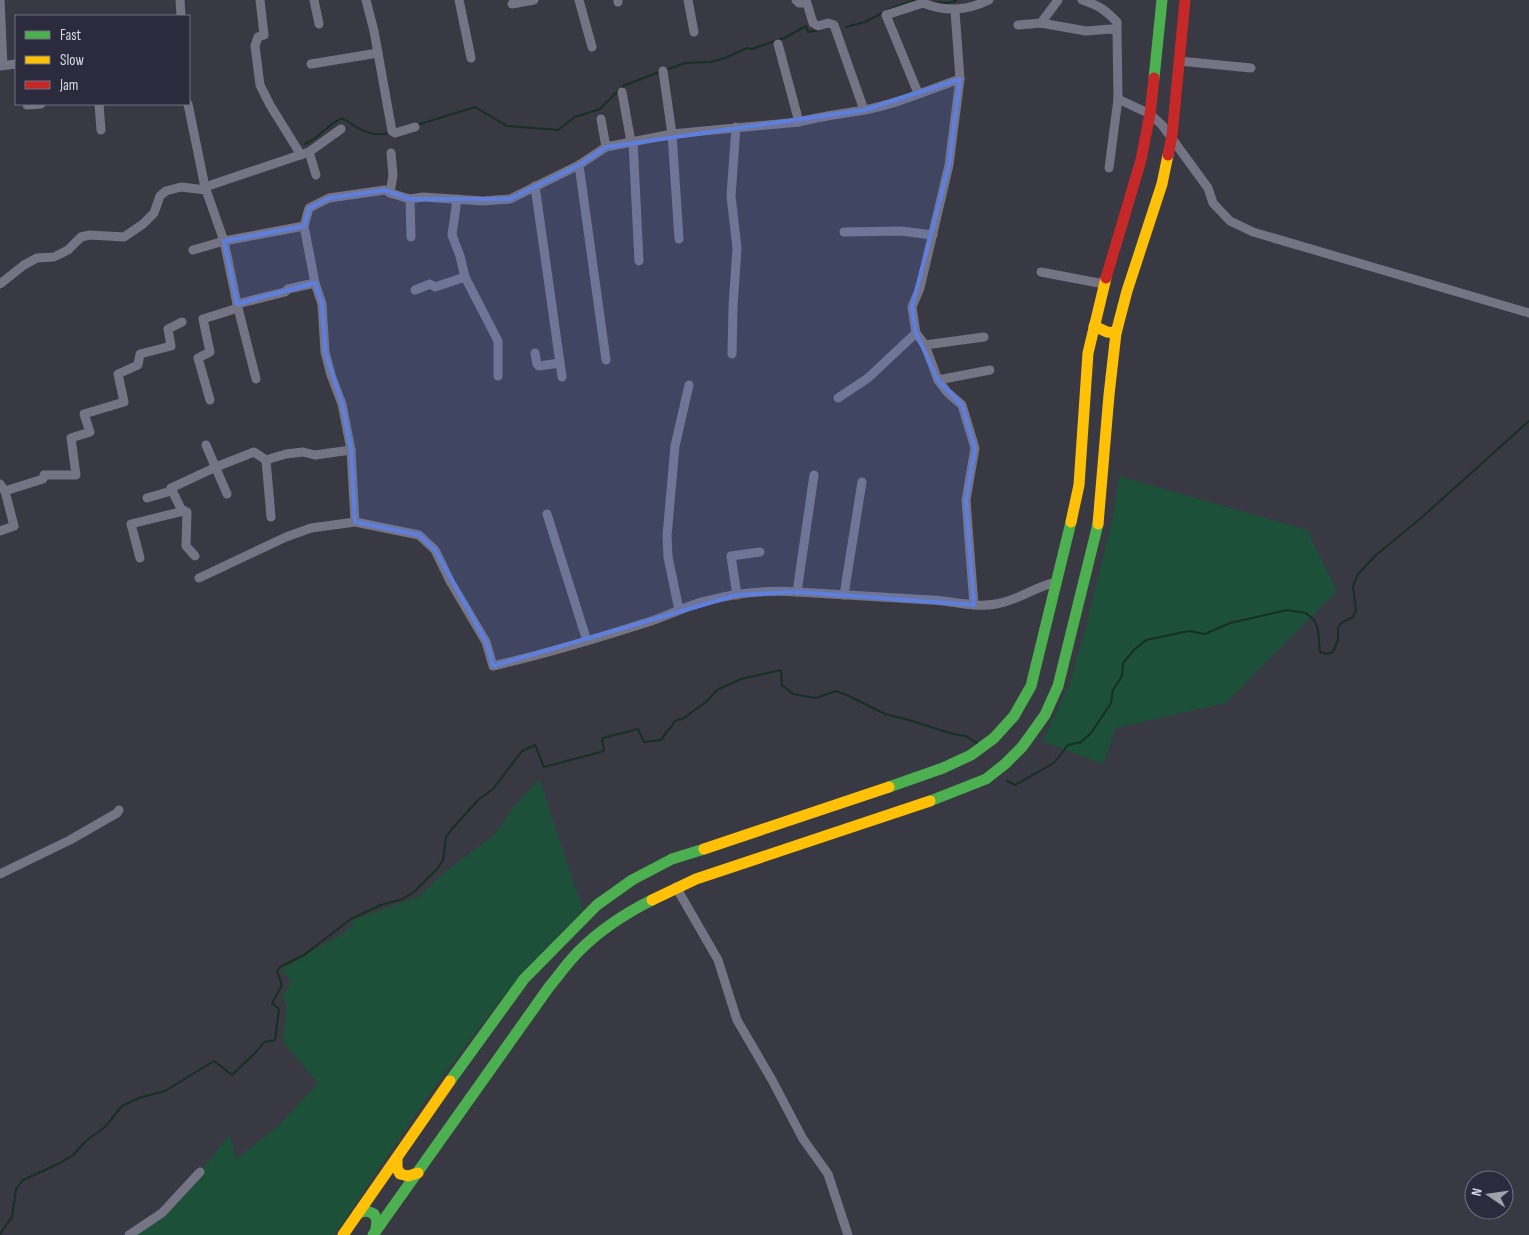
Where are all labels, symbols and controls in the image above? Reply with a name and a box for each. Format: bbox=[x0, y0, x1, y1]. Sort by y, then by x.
legend bbox=[15, 15, 190, 105]
text: Fast bbox=[60, 26, 82, 45]
text: Slow bbox=[60, 51, 84, 70]
text: Jam bbox=[59, 76, 78, 95]
north arrow bbox=[1464, 1170, 1514, 1220]
text: N bbox=[1468, 1187, 1486, 1198]

